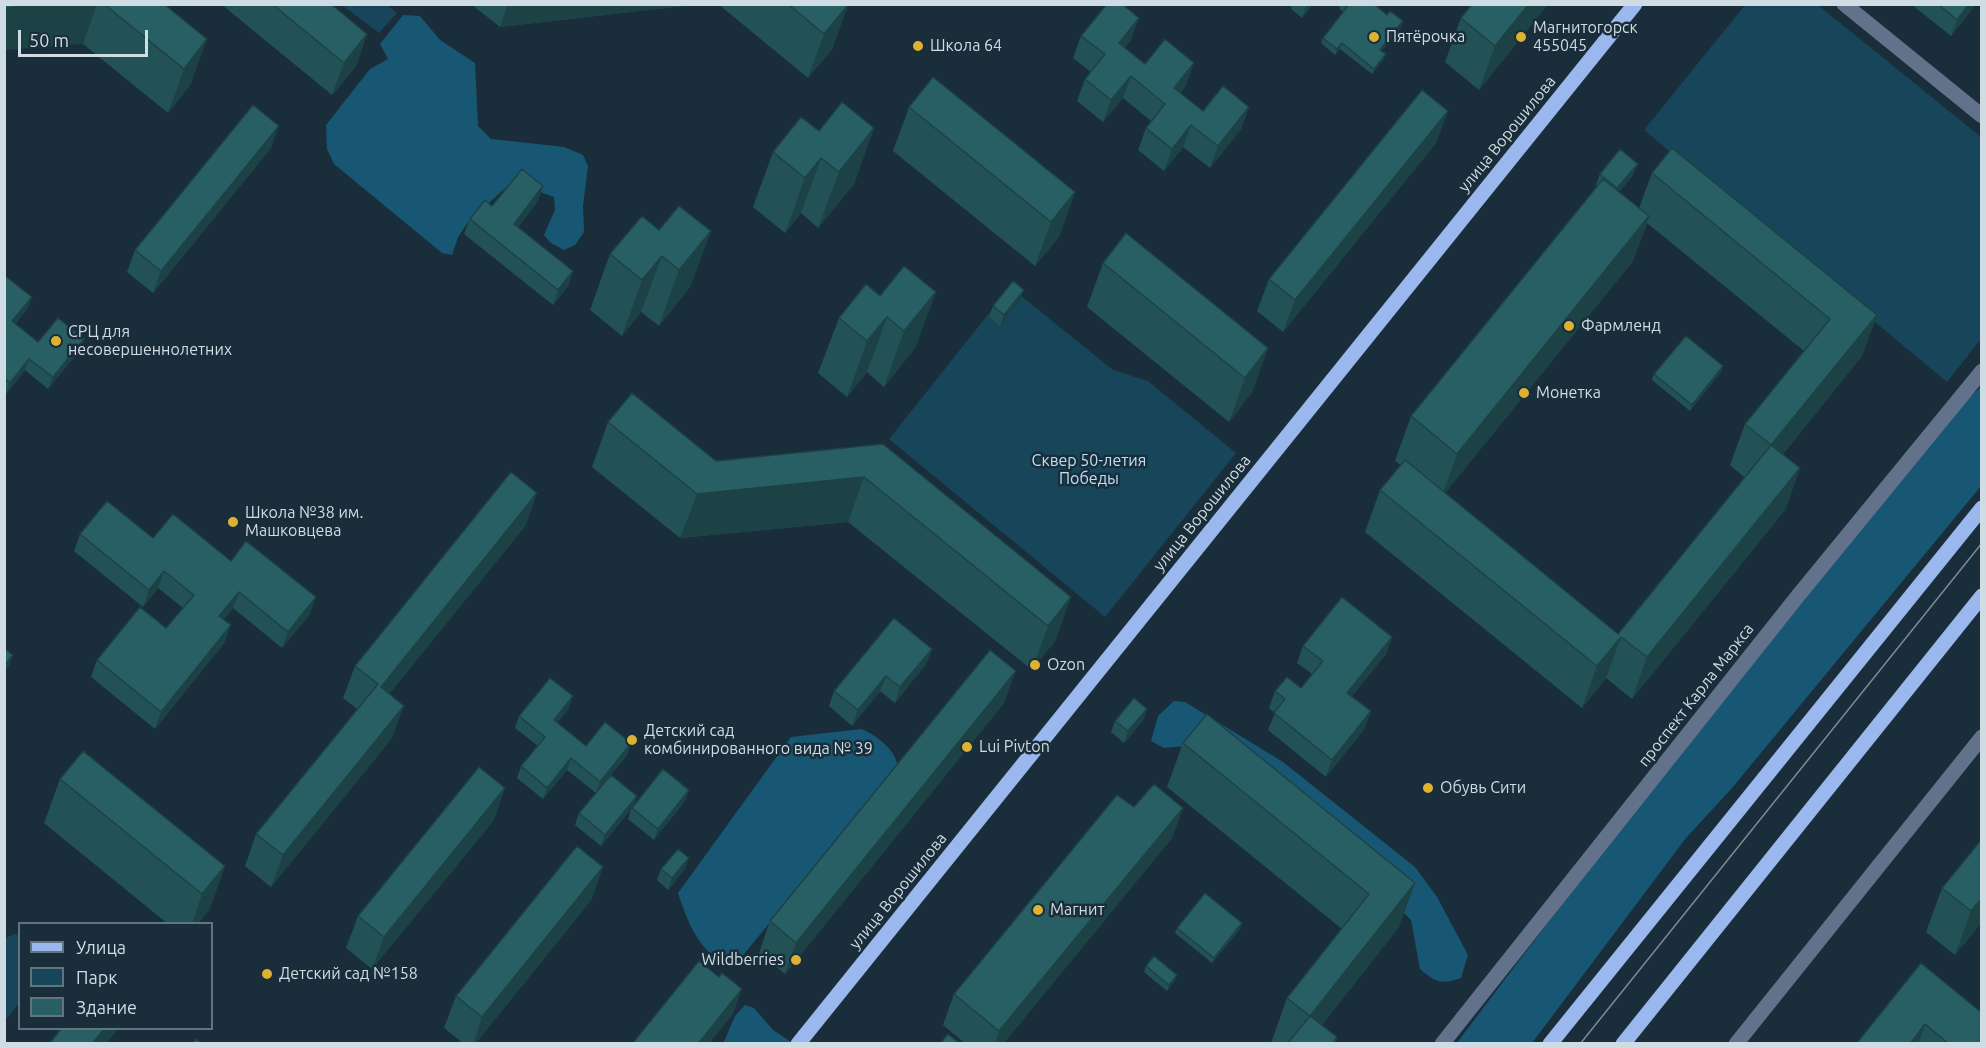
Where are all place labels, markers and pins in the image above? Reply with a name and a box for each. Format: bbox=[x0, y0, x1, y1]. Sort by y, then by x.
place label: Магнитогорск 455045 bbox=[1533, 18, 1638, 56]
place label: Пятёрочка bbox=[1386, 27, 1465, 47]
marker: Пятёрочка bbox=[1367, 30, 1381, 44]
marker: Магнитогорск 455045 bbox=[1514, 30, 1528, 44]
place label: Школа 64 bbox=[930, 36, 1002, 56]
marker: Школа 64 bbox=[911, 39, 925, 53]
place label: Фармленд bbox=[1581, 316, 1661, 336]
marker: Фармленд bbox=[1562, 319, 1576, 333]
place label: СРЦ для несовершеннолетних bbox=[68, 322, 232, 360]
marker: СРЦ для несовершеннолетних bbox=[49, 334, 63, 348]
place label: Монетка bbox=[1536, 383, 1601, 403]
marker: Монетка bbox=[1517, 386, 1531, 400]
place label: Школа №38 им. Машковцева bbox=[245, 503, 363, 541]
marker: Школа №38 им. Машковцева bbox=[226, 515, 240, 529]
place label: Ozon bbox=[1047, 655, 1085, 675]
marker: Ozon bbox=[1028, 658, 1042, 672]
place label: Детский сад комбинированного вида № 39 bbox=[644, 721, 873, 759]
marker: Детский сад комбинированного вида № 39 bbox=[625, 733, 639, 747]
place label: Lui Pivton bbox=[979, 737, 1050, 757]
marker: Lui Pivton bbox=[960, 740, 974, 754]
place label: Обувь Сити bbox=[1440, 778, 1526, 798]
marker: Обувь Сити bbox=[1421, 781, 1435, 795]
place label: Магнит bbox=[1050, 900, 1104, 920]
marker: Магнит bbox=[1031, 903, 1045, 917]
place label: Wildberries bbox=[701, 950, 784, 970]
marker: Wildberries bbox=[789, 953, 803, 967]
place label: Детский сад №158 bbox=[279, 964, 418, 984]
marker: Детский сад №158 bbox=[260, 967, 274, 981]

